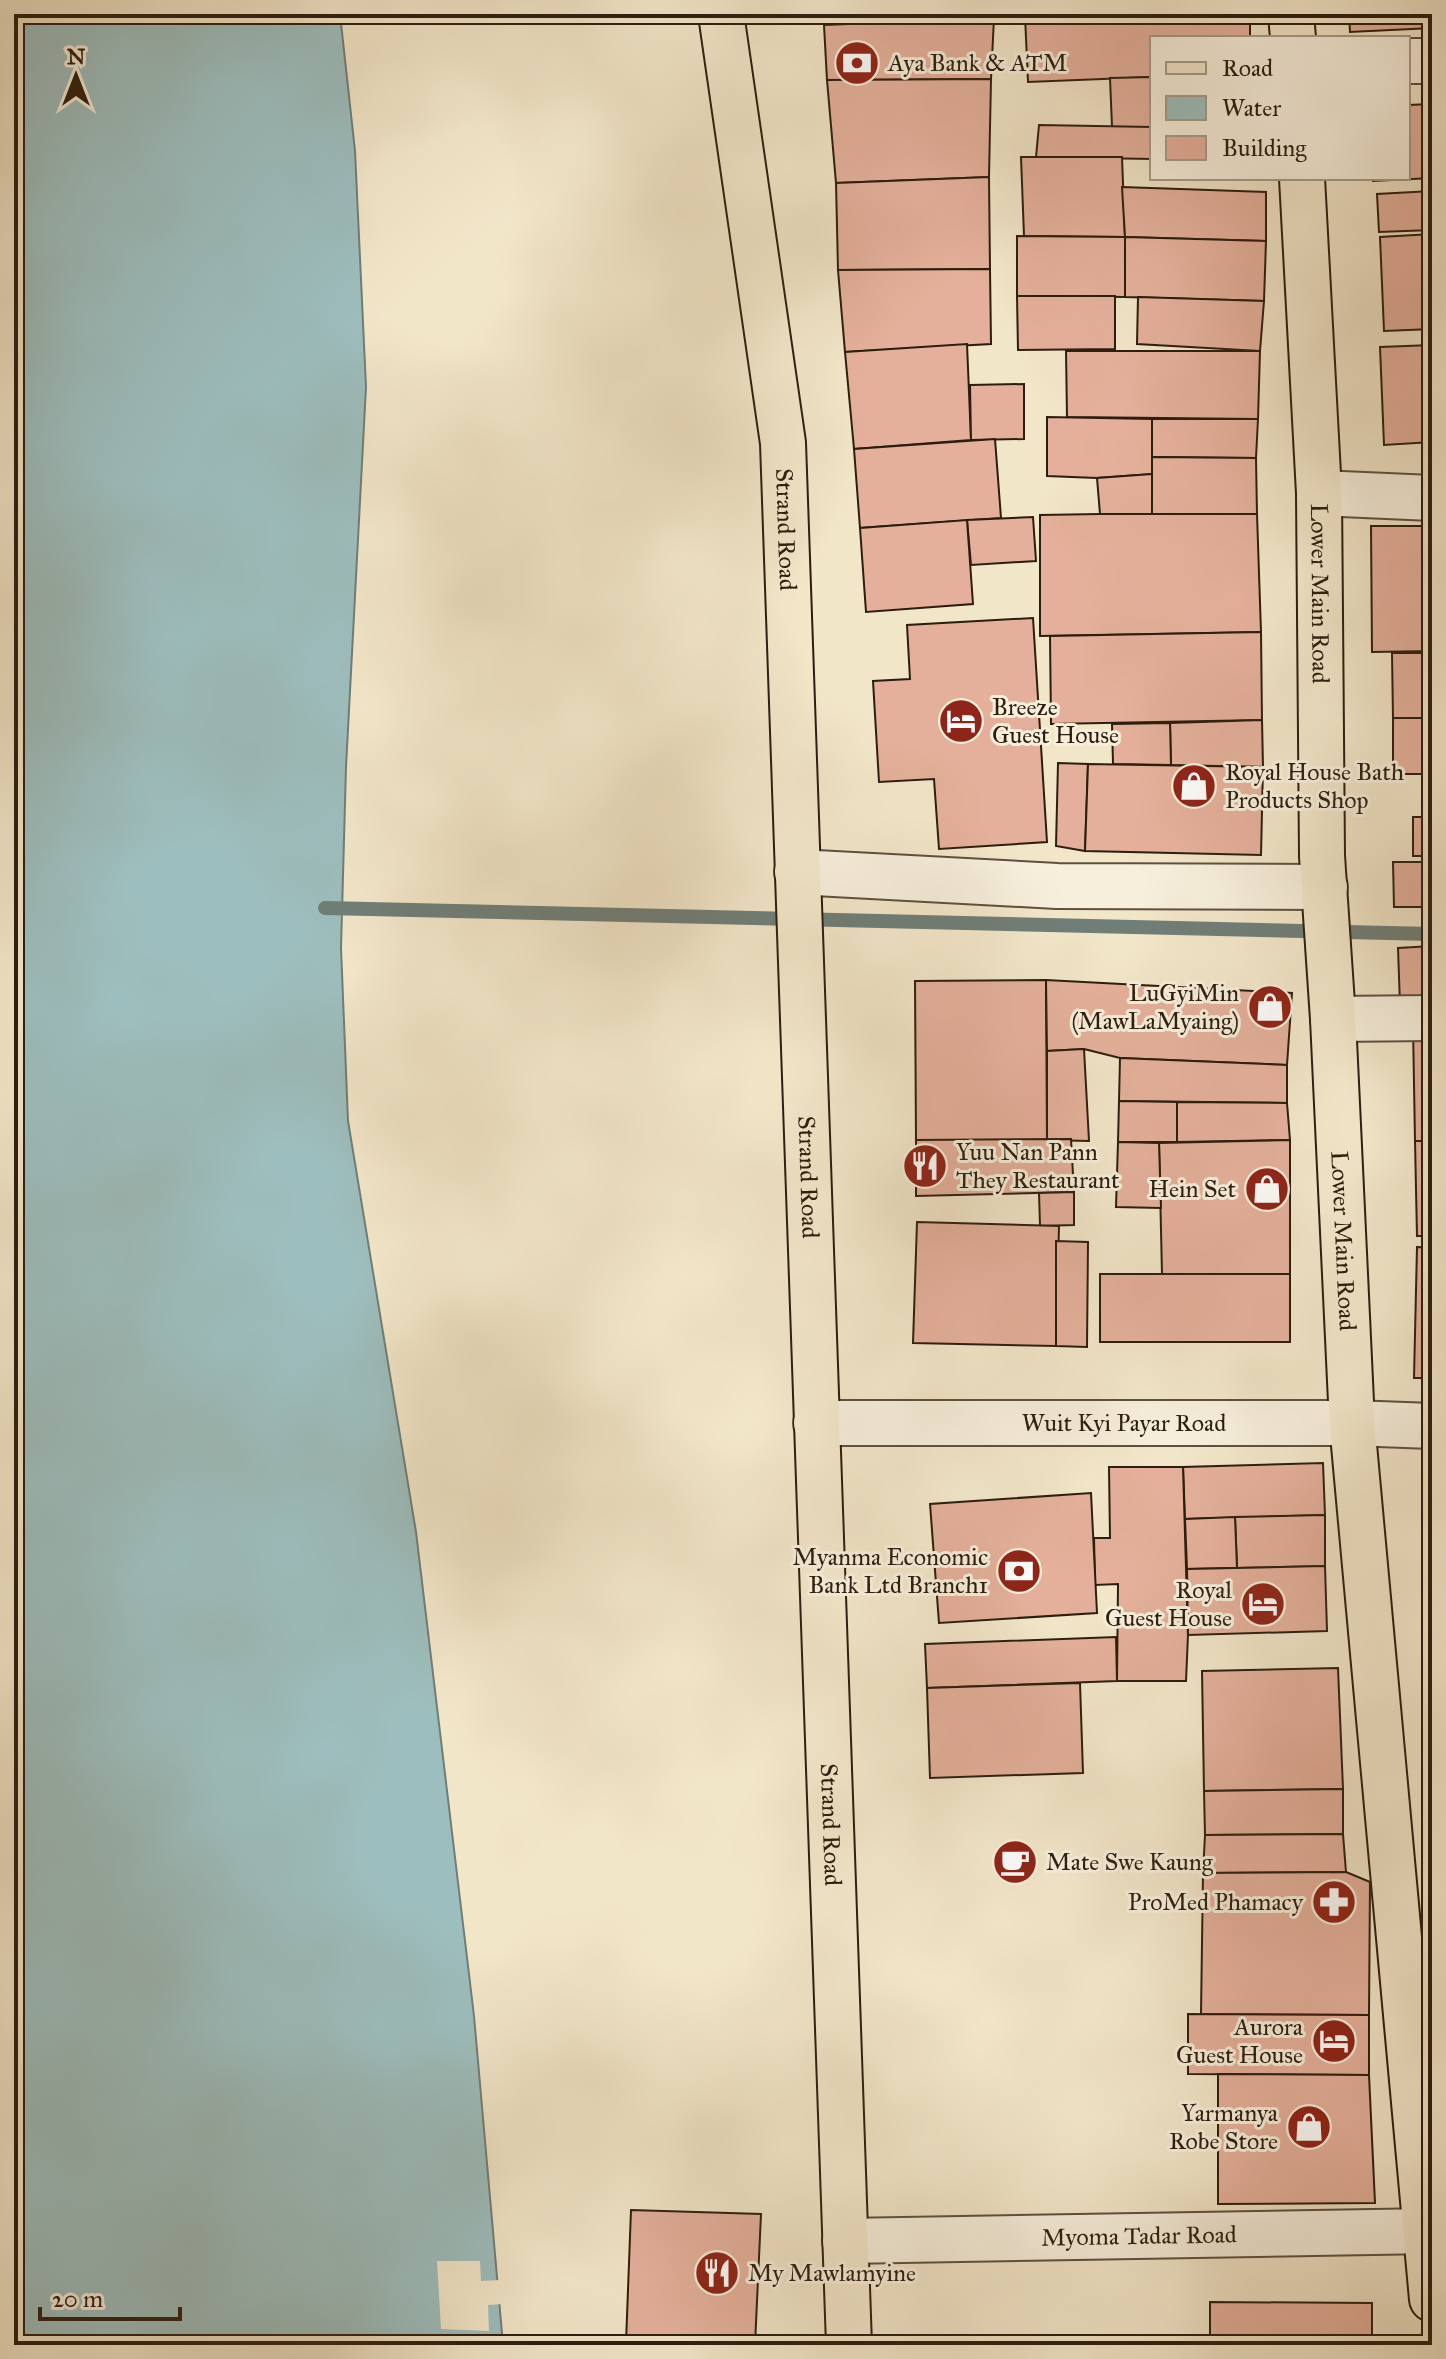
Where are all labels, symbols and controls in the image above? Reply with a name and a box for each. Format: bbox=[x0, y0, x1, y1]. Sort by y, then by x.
north arrow bbox=[36, 36, 116, 116]
legend bbox=[1150, 36, 1410, 180]
bank icon: Aya Bank & ATM bbox=[833, 39, 881, 87]
text: N bbox=[67, 43, 86, 70]
place label: Aya Bank & ATM bbox=[887, 48, 1067, 78]
text: Road bbox=[1222, 53, 1273, 83]
text: Water bbox=[1222, 93, 1281, 123]
text: Building bbox=[1222, 133, 1307, 163]
street label: Strand Road bbox=[769, 468, 803, 591]
street label: Lower Main Road bbox=[1304, 503, 1336, 684]
place label: Breeze Guest House bbox=[992, 692, 1119, 750]
hotel icon: Breeze Guest House bbox=[937, 697, 985, 745]
place label: Royal House Bath Products Shop bbox=[1225, 757, 1404, 815]
shop icon: Royal House Bath Products Shop bbox=[1170, 762, 1218, 810]
place label: LuGyiMin (MawLaMyaing) bbox=[1071, 978, 1239, 1036]
shop icon: LuGyiMin (MawLaMyaing) bbox=[1246, 983, 1294, 1031]
street label: Strand Road bbox=[791, 1115, 826, 1239]
place label: Yuu Nan Pann They Restaurant bbox=[956, 1137, 1120, 1195]
restaurant icon: Yuu Nan Pann They Restaurant bbox=[901, 1142, 949, 1190]
street label: Lower Main Road bbox=[1324, 1150, 1363, 1332]
shop icon: Hein Set bbox=[1243, 1165, 1291, 1213]
place label: Hein Set bbox=[1148, 1174, 1236, 1204]
street label: Wuit Kyi Payar Road bbox=[1022, 1408, 1226, 1438]
place label: Myanma Economic Bank Ltd Branch1 bbox=[793, 1542, 988, 1600]
bank icon: Myanma Economic Bank Ltd Branch1 bbox=[995, 1547, 1043, 1595]
place label: Royal Guest House bbox=[1105, 1575, 1232, 1633]
hotel icon: Royal Guest House bbox=[1239, 1580, 1287, 1628]
street label: Strand Road bbox=[814, 1763, 848, 1887]
cafe icon: Mate Swe Kaung bbox=[991, 1838, 1039, 1886]
place label: Mate Swe Kaung bbox=[1046, 1847, 1214, 1877]
pharmacy icon: ProMed Phamacy bbox=[1310, 1878, 1358, 1926]
place label: ProMed Phamacy bbox=[1128, 1887, 1304, 1917]
place label: Aurora Guest House bbox=[1176, 2012, 1304, 2070]
hotel icon: Aurora Guest House bbox=[1310, 2017, 1358, 2065]
place label: Yarmanya Robe Store bbox=[1169, 2098, 1279, 2156]
shop icon: Yarmanya Robe Store bbox=[1285, 2103, 1333, 2151]
street label: Myoma Tadar Road bbox=[1041, 2219, 1237, 2253]
restaurant icon: My Mawlamyine bbox=[693, 2249, 741, 2297]
place label: My Mawlamyine bbox=[748, 2258, 916, 2288]
scale bar bbox=[40, 2271, 180, 2321]
text: 20 m bbox=[52, 2284, 103, 2314]

